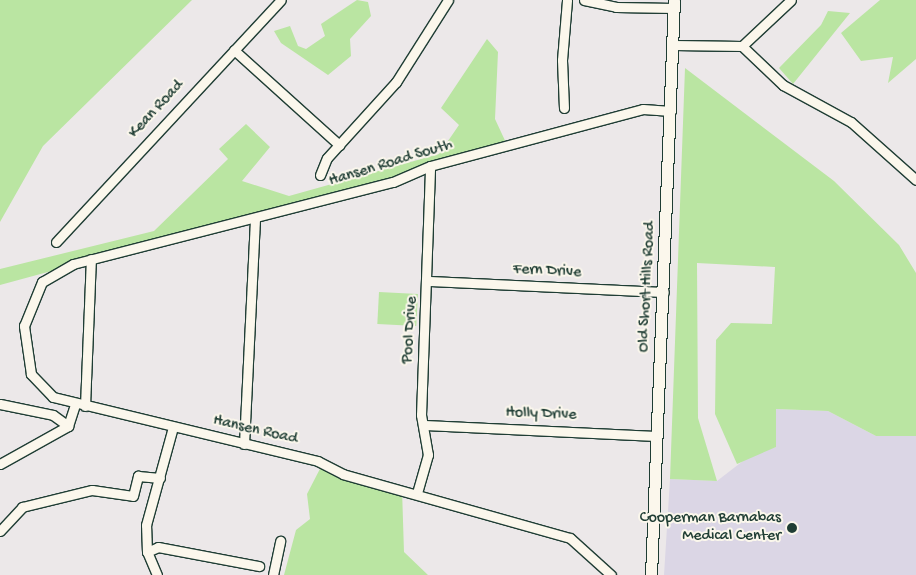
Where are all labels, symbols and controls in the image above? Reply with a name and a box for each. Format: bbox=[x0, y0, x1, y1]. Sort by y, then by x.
street label: Kean Road bbox=[125, 77, 189, 143]
street label: Hansen Road South bbox=[327, 136, 455, 192]
street label: Old Short Hills Road bbox=[635, 221, 661, 353]
street label: Fern Drive bbox=[512, 261, 582, 283]
street label: Pool Drive bbox=[399, 296, 423, 364]
street label: Holly Drive bbox=[505, 404, 577, 426]
street label: Hansen Road bbox=[211, 412, 299, 450]
place label: Cooperman Barnabas Medical Center bbox=[640, 509, 781, 547]
marker: Cooperman Barnabas Medical Center bbox=[785, 521, 799, 535]

